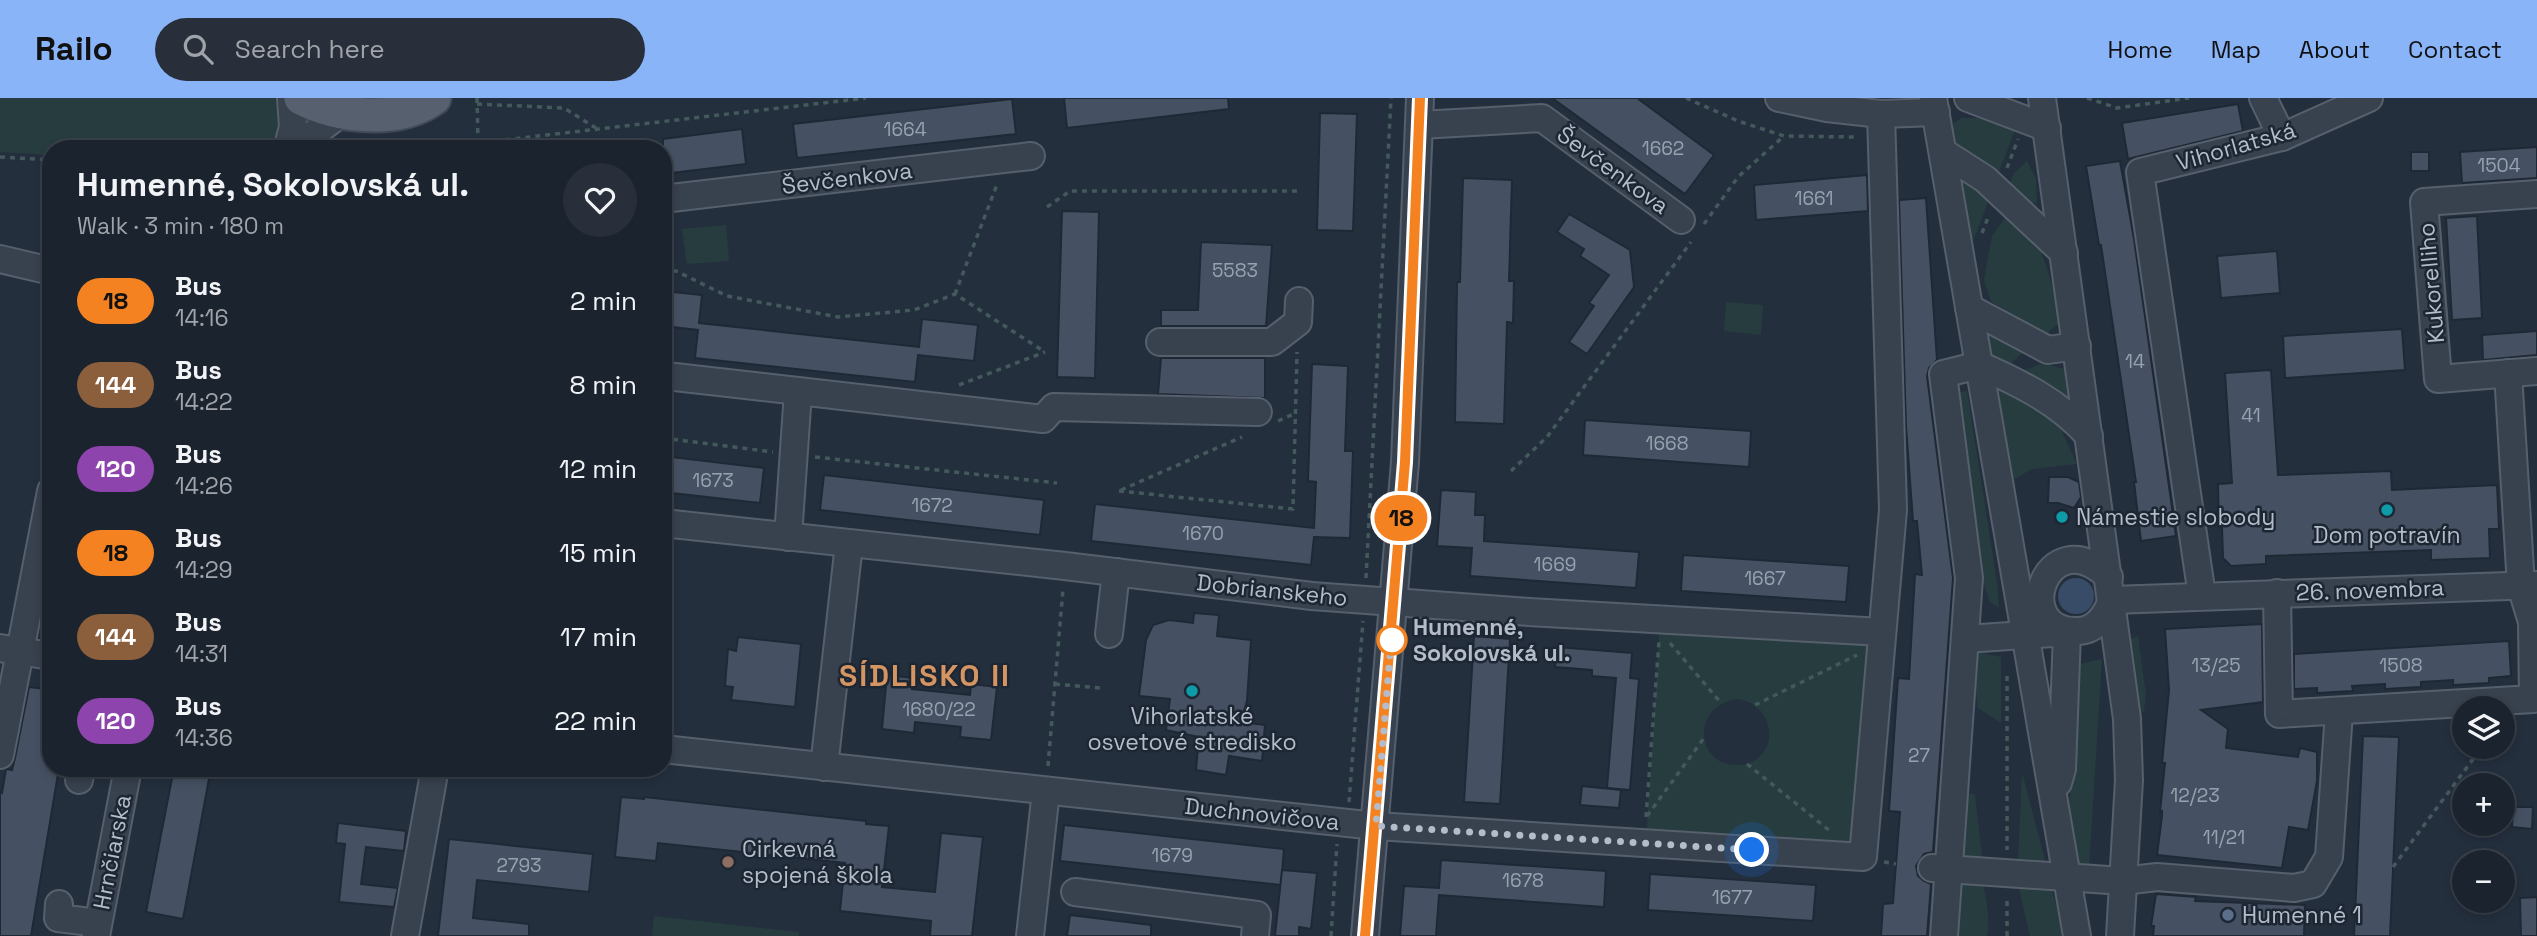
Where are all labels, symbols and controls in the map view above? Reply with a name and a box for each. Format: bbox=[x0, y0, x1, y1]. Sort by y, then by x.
search box bbox=[155, 18, 645, 81]
text: Railo bbox=[35, 28, 113, 70]
icon: search bbox=[179, 30, 217, 68]
text: Search here bbox=[235, 32, 385, 66]
text: Home bbox=[2107, 34, 2173, 65]
text: Map bbox=[2211, 34, 2261, 65]
text: About bbox=[2299, 34, 2370, 65]
text: Contact bbox=[2408, 34, 2502, 65]
street label: Vihorlatská bbox=[2173, 115, 2299, 177]
house number: 1664 bbox=[883, 117, 927, 142]
street label: Ševčenkova bbox=[1551, 119, 1675, 221]
house number: 1662 bbox=[1642, 136, 1684, 161]
house number: 1504 bbox=[2477, 153, 2521, 178]
street label: Ševčenkova bbox=[780, 155, 914, 201]
button: heart bbox=[563, 163, 637, 237]
text: Humenné, Sokolovská ul. bbox=[77, 164, 469, 206]
house number: 1661 bbox=[1794, 186, 1834, 211]
text: Walk · 3 min · 180 m bbox=[77, 211, 284, 241]
street label: Kukorelliho bbox=[2411, 221, 2451, 345]
house number: 5583 bbox=[1212, 258, 1258, 283]
text: Bus bbox=[175, 269, 222, 303]
text: 2 min bbox=[570, 284, 637, 318]
text: 18 bbox=[103, 285, 128, 316]
text: 14:16 bbox=[175, 303, 229, 333]
house number: 14 bbox=[2125, 349, 2145, 374]
text: Bus bbox=[175, 353, 222, 387]
text: 8 min bbox=[569, 368, 637, 402]
text: 144 bbox=[95, 369, 136, 400]
text: 14:22 bbox=[175, 387, 233, 417]
house number: 41 bbox=[2241, 403, 2261, 428]
house number: 1668 bbox=[1645, 431, 1689, 456]
text: Bus bbox=[175, 437, 222, 471]
text: 12 min bbox=[559, 452, 637, 486]
text: 120 bbox=[95, 453, 136, 484]
house number: 1673 bbox=[692, 468, 734, 493]
text: 14:26 bbox=[175, 471, 233, 501]
house number: 1672 bbox=[911, 493, 953, 518]
line badge: 18 bbox=[1370, 495, 1432, 541]
text: 18 bbox=[1388, 502, 1414, 533]
place label: Námestie slobody bbox=[2076, 502, 2275, 532]
marker: Dom potravín bbox=[2379, 502, 2395, 518]
marker: Námestie slobody bbox=[2054, 509, 2070, 525]
place label: Dom potravín bbox=[2313, 520, 2461, 550]
text: Bus bbox=[175, 521, 222, 555]
house number: 1670 bbox=[1182, 521, 1224, 546]
text: 15 min bbox=[559, 536, 637, 570]
text: 18 bbox=[103, 537, 128, 568]
house number: 1669 bbox=[1534, 552, 1576, 577]
text: 14:29 bbox=[175, 555, 233, 585]
house number: 1667 bbox=[1744, 566, 1786, 591]
street label: Dobrianskeho bbox=[1195, 567, 1349, 613]
street label: 26. novembra bbox=[2295, 572, 2445, 608]
text: Bus bbox=[175, 605, 222, 639]
place label: Humenné, Sokolovská ul. bbox=[1413, 612, 1571, 668]
text: 17 min bbox=[560, 620, 637, 654]
text: 144 bbox=[95, 621, 136, 652]
marker: Humenné, Sokolovská ul. bbox=[1377, 625, 1407, 655]
text: 14:31 bbox=[175, 639, 228, 669]
house number: 13/25 bbox=[2191, 653, 2241, 678]
house number: 1508 bbox=[2379, 653, 2423, 678]
district label: SÍDLISKO II bbox=[839, 656, 1011, 695]
marker: Vihorlatské osvetové stredisko bbox=[1184, 683, 1200, 699]
text: Bus bbox=[175, 689, 222, 723]
map controls bbox=[2452, 696, 2515, 913]
button: layers bbox=[2452, 696, 2515, 759]
house number: 1680/22 bbox=[902, 697, 976, 722]
place label: Vihorlatské osvetové stredisko bbox=[1087, 701, 1297, 757]
text: 22 min bbox=[554, 704, 637, 738]
text: 120 bbox=[95, 705, 136, 736]
text: 14:36 bbox=[175, 723, 233, 753]
house number: 27 bbox=[1908, 743, 1930, 768]
button: + bbox=[2452, 773, 2515, 836]
house number: 12/23 bbox=[2170, 783, 2220, 808]
street label: Duchnovičova bbox=[1183, 791, 1341, 837]
street label: Hrnčiarska bbox=[86, 792, 138, 912]
house number: 11/21 bbox=[2203, 825, 2245, 850]
your location bbox=[1734, 832, 1769, 867]
place label: Cirkevná spojená škola bbox=[742, 834, 893, 890]
house number: 1679 bbox=[1151, 843, 1193, 868]
button: − bbox=[2452, 850, 2515, 913]
house number: 2793 bbox=[496, 853, 542, 878]
marker: Cirkevná spojená škola bbox=[720, 854, 736, 870]
house number: 1678 bbox=[1502, 868, 1544, 893]
house number: 1677 bbox=[1712, 885, 1753, 910]
place label: Humenné 1 bbox=[2242, 900, 2362, 930]
marker: Humenné 1 bbox=[2220, 907, 2236, 923]

